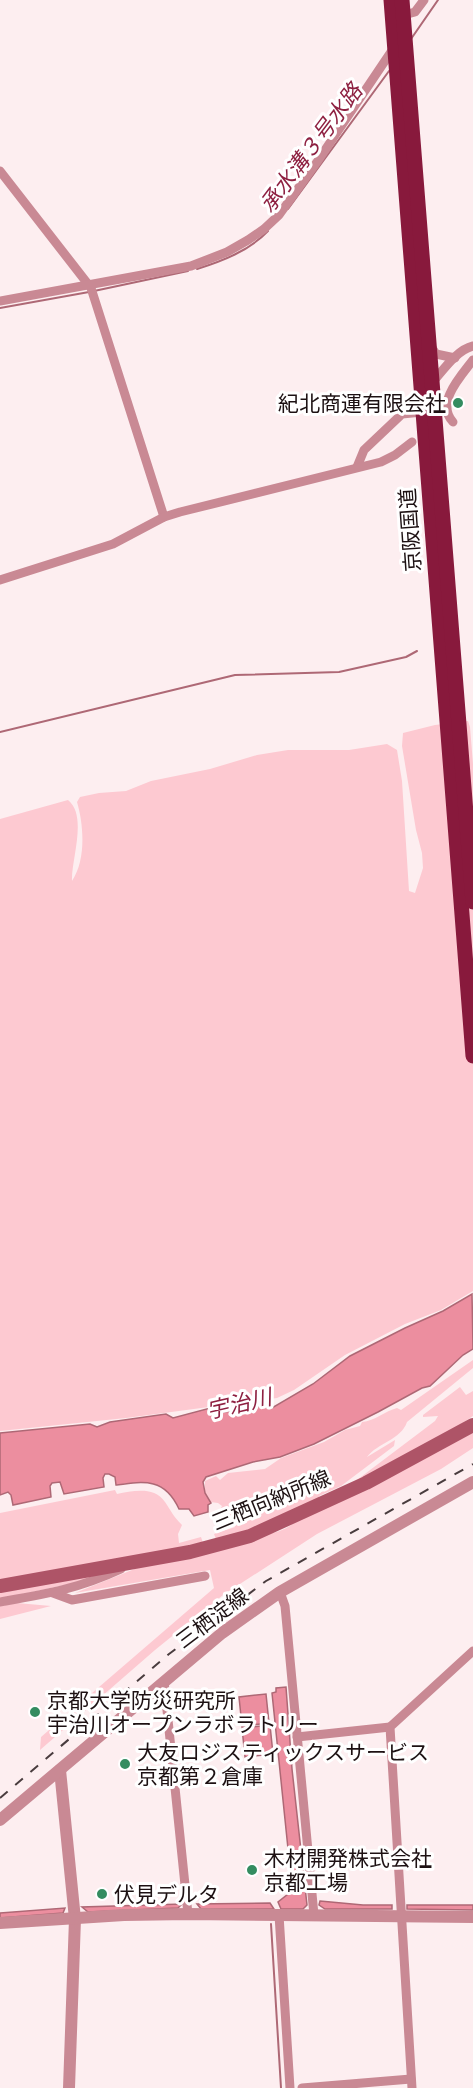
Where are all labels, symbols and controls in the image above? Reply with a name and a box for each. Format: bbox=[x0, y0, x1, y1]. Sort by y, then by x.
water label: 承水溝３号水路 bbox=[254, 77, 369, 218]
place label: 紀北商運有限会社 bbox=[278, 391, 446, 416]
marker: 紀北商運有限会社 bbox=[451, 396, 465, 410]
street label: 京阪国道 bbox=[395, 487, 425, 573]
water label: 宇治川 bbox=[204, 1383, 276, 1425]
street label: 三栖向納所線 bbox=[208, 1465, 334, 1535]
street label: 三栖淀線 bbox=[171, 1583, 253, 1653]
place label: 京都大学防災研究所 宇治川オープンラボラトリー bbox=[47, 1688, 319, 1737]
marker: 京都大学防災研究所 宇治川オープンラボラトリー bbox=[28, 1705, 42, 1719]
place label: 大友ロジスティックスサービス 京都第２倉庫 bbox=[137, 1740, 429, 1789]
marker: 大友ロジスティックスサービス 京都第２倉庫 bbox=[118, 1757, 132, 1771]
place label: 木材開発株式会社 京都工場 bbox=[264, 1846, 432, 1895]
marker: 木材開発株式会社 京都工場 bbox=[245, 1863, 259, 1877]
place label: 伏見デルタ bbox=[114, 1882, 219, 1907]
marker: 伏見デルタ bbox=[95, 1887, 109, 1901]

